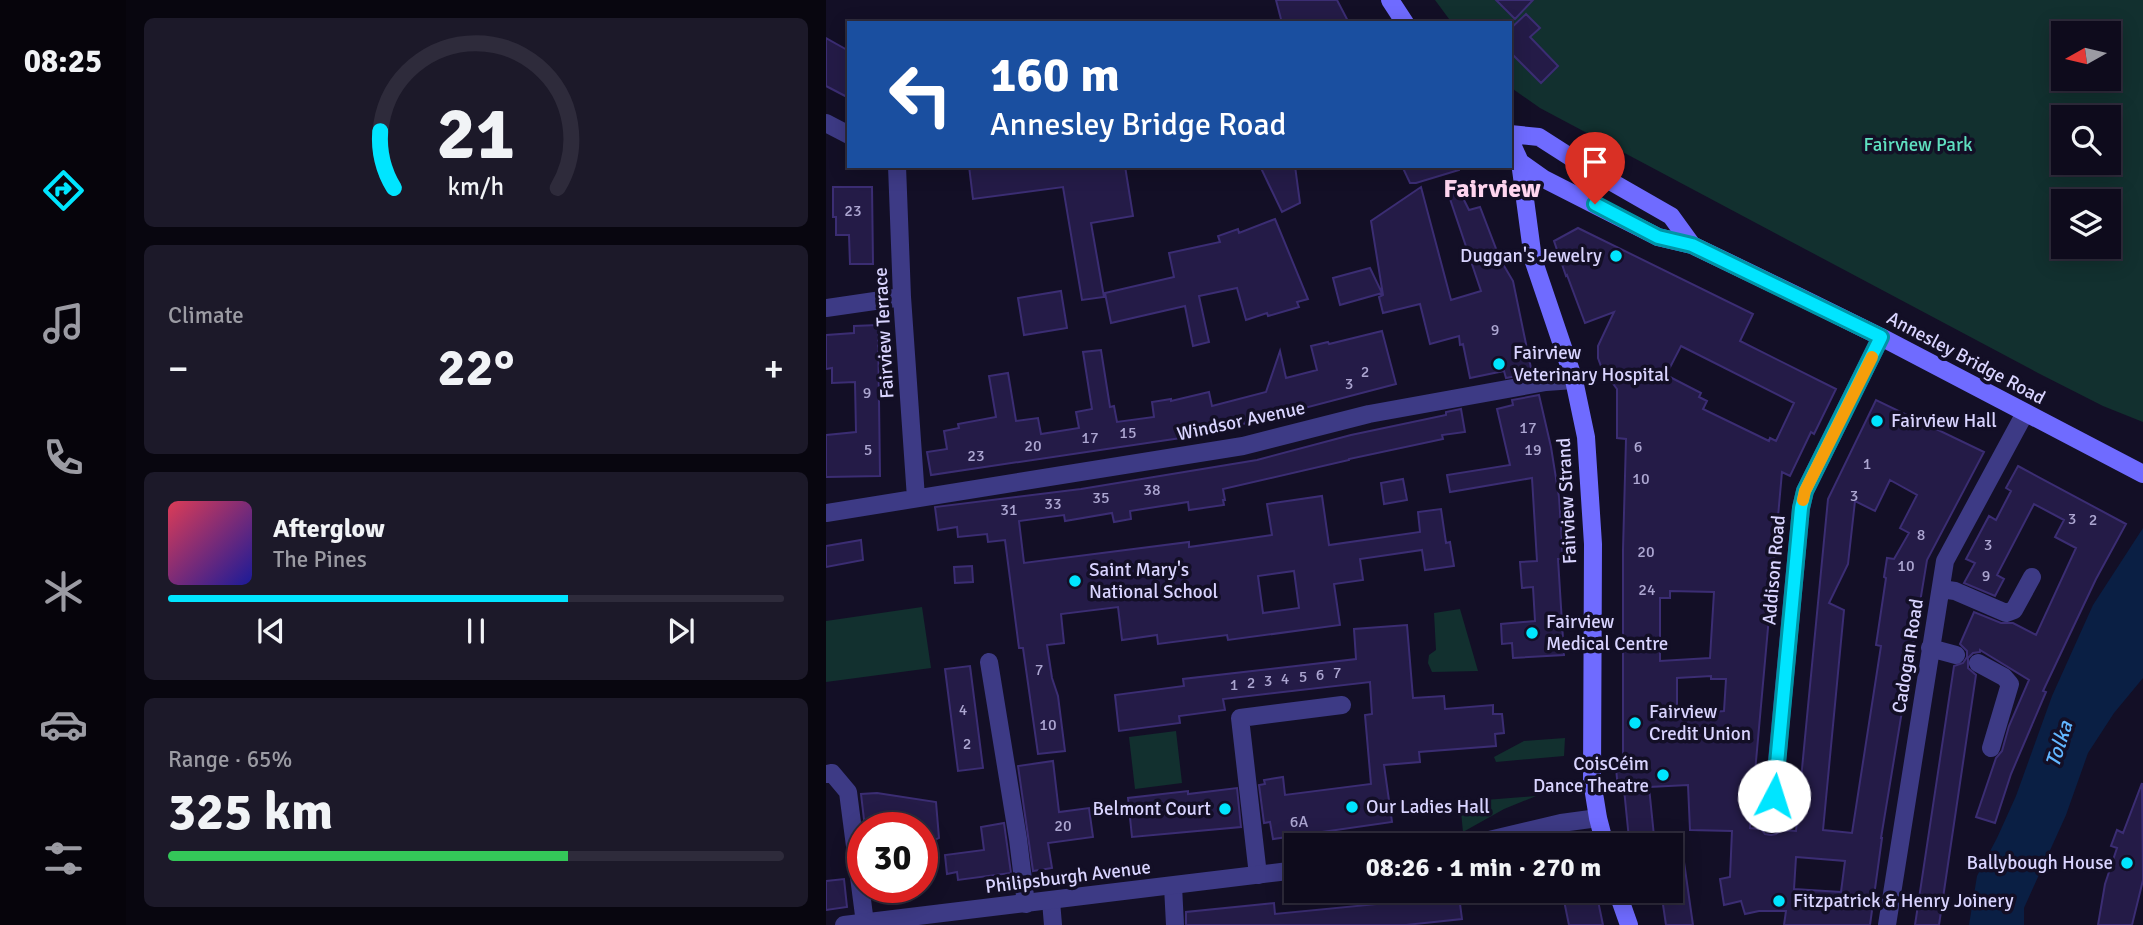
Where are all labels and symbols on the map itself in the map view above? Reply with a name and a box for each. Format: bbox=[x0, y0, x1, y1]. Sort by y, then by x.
north arrow bbox=[2051, 21, 2121, 91]
pin bbox=[1565, 132, 1625, 204]
park label: Fairview Park bbox=[1864, 133, 1973, 157]
district label: Fairview bbox=[1443, 173, 1541, 205]
house number: 23 bbox=[844, 201, 862, 221]
place label: Duggan's Jewelry bbox=[1460, 244, 1602, 268]
marker: Duggan's Jewelry bbox=[1608, 248, 1624, 264]
street label: Fairview Terrace bbox=[869, 267, 899, 399]
street label: Annesley Bridge Road bbox=[1883, 306, 2049, 410]
house number: 9 bbox=[1491, 320, 1499, 340]
place label: Fairview Veterinary Hospital bbox=[1513, 341, 1669, 387]
marker: Fairview Veterinary Hospital bbox=[1491, 356, 1507, 372]
house number: 2 bbox=[1361, 362, 1369, 382]
house number: 3 bbox=[1345, 374, 1353, 394]
house number: 9 bbox=[863, 383, 871, 403]
street label: Windsor Avenue bbox=[1175, 396, 1307, 446]
place label: Fairview Hall bbox=[1891, 409, 1997, 433]
marker: Fairview Hall bbox=[1869, 413, 1885, 429]
house number: 17 bbox=[1519, 418, 1537, 438]
house number: 15 bbox=[1119, 423, 1137, 443]
house number: 17 bbox=[1081, 428, 1099, 448]
house number: 20 bbox=[1024, 436, 1042, 456]
street label: Fairview Strand bbox=[1552, 437, 1582, 565]
house number: 6 bbox=[1634, 437, 1642, 457]
house number: 5 bbox=[864, 440, 872, 460]
house number: 19 bbox=[1524, 440, 1542, 460]
house number: 23 bbox=[967, 446, 985, 466]
house number: 1 bbox=[1863, 454, 1871, 474]
house number: 10 bbox=[1632, 469, 1650, 489]
house number: 38 bbox=[1143, 480, 1161, 500]
house number: 3 bbox=[1850, 486, 1858, 506]
house number: 35 bbox=[1092, 488, 1110, 508]
house number: 33 bbox=[1044, 494, 1062, 514]
house number: 31 bbox=[1000, 500, 1018, 520]
house number: 3 bbox=[2068, 509, 2076, 529]
house number: 2 bbox=[2089, 510, 2097, 530]
street label: Addison Road bbox=[1757, 514, 1791, 626]
house number: 8 bbox=[1917, 525, 1925, 545]
house number: 3 bbox=[1984, 535, 1992, 555]
house number: 20 bbox=[1637, 542, 1655, 562]
house number: 10 bbox=[1897, 556, 1915, 576]
place label: Saint Mary's National School bbox=[1089, 558, 1218, 604]
house number: 9 bbox=[1982, 566, 1990, 586]
marker: Saint Mary's National School bbox=[1067, 573, 1083, 589]
house number: 24 bbox=[1638, 580, 1656, 600]
street label: Cadogan Road bbox=[1887, 597, 1929, 715]
place label: Fairview Medical Centre bbox=[1546, 610, 1668, 656]
marker: Fairview Medical Centre bbox=[1524, 625, 1540, 641]
house number: 7 bbox=[1035, 660, 1043, 680]
house number: 7 bbox=[1333, 663, 1341, 683]
house number: 6 bbox=[1316, 665, 1324, 685]
house number: 5 bbox=[1299, 667, 1307, 687]
house number: 4 bbox=[1281, 669, 1290, 689]
house number: 3 bbox=[1264, 671, 1272, 691]
house number: 2 bbox=[1247, 673, 1255, 693]
house number: 1 bbox=[1230, 675, 1238, 695]
house number: 4 bbox=[959, 700, 968, 720]
place label: Fairview Credit Union bbox=[1649, 700, 1751, 746]
house number: 10 bbox=[1039, 715, 1057, 735]
marker: Fairview Credit Union bbox=[1627, 715, 1643, 731]
water label: Tolka bbox=[2039, 716, 2079, 770]
house number: 2 bbox=[963, 734, 971, 754]
place label: CoisCéim Dance Theatre bbox=[1533, 752, 1649, 798]
position arrow bbox=[1737, 759, 1811, 833]
marker: CoisCéim Dance Theatre bbox=[1655, 767, 1671, 783]
place label: Our Ladies Hall bbox=[1366, 795, 1490, 819]
place label: Belmont Court bbox=[1093, 797, 1211, 821]
marker: Our Ladies Hall bbox=[1344, 799, 1360, 815]
marker: Belmont Court bbox=[1217, 801, 1233, 817]
speed limit sign: 30 bbox=[847, 812, 938, 903]
house number: 6A bbox=[1290, 812, 1308, 832]
house number: 20 bbox=[1054, 816, 1072, 836]
place label: Ballybough House bbox=[1967, 851, 2113, 875]
street label: Philipsburgh Avenue bbox=[984, 855, 1152, 899]
marker: Ballybough House bbox=[2119, 855, 2135, 871]
place label: Fitzpatrick & Henry Joinery bbox=[1793, 889, 2014, 913]
marker: Fitzpatrick & Henry Joinery bbox=[1771, 893, 1787, 909]

